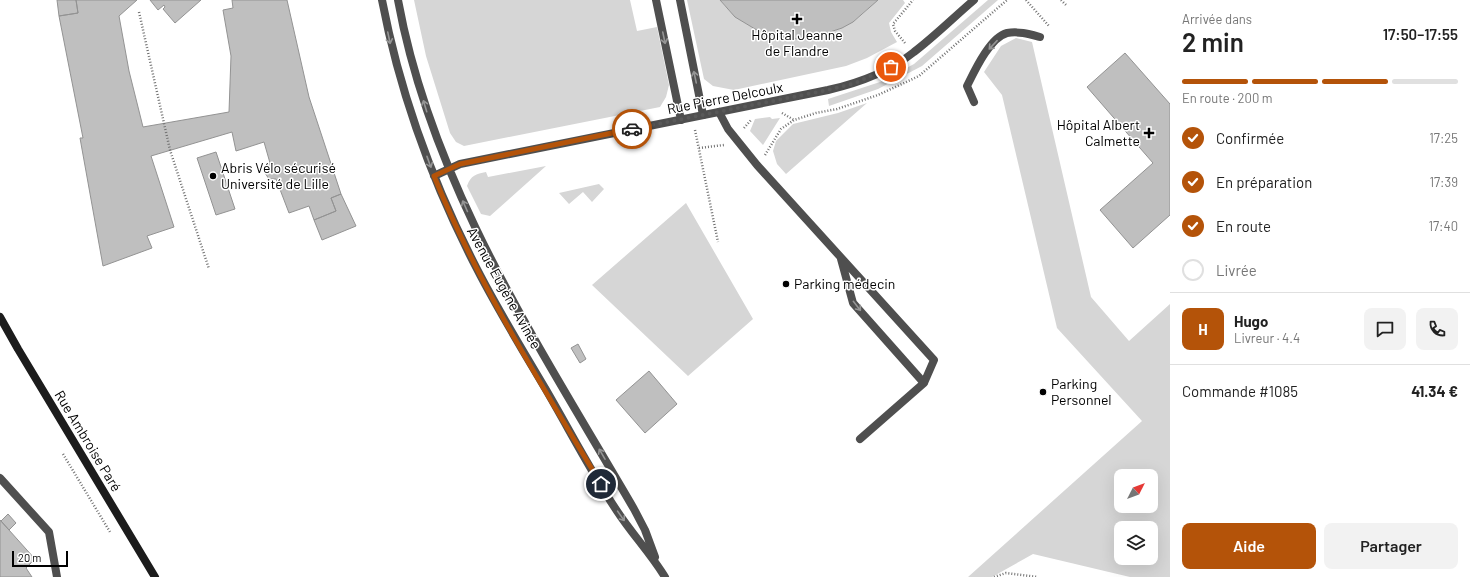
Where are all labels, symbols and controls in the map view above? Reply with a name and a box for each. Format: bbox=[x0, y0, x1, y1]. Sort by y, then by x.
text: Arrivée dans bbox=[1182, 11, 1252, 27]
marker: Hôpital Jeanne de Flandre bbox=[791, 13, 803, 25]
text: 17:50–17:55 bbox=[1383, 25, 1458, 43]
place label: Hôpital Jeanne de Flandre bbox=[751, 26, 843, 59]
text: 2 min bbox=[1182, 26, 1244, 57]
one-way arrow bbox=[386, 31, 394, 44]
one-way arrow bbox=[661, 31, 669, 44]
one-way arrow bbox=[988, 40, 997, 50]
pin bbox=[874, 50, 908, 84]
icon: bag bbox=[880, 56, 902, 78]
one-way arrow bbox=[691, 71, 699, 84]
street label: Rue Pierre Delcoulx bbox=[666, 78, 785, 117]
text: En route · 200 m bbox=[1182, 90, 1273, 106]
one-way arrow bbox=[421, 100, 428, 113]
courier bbox=[612, 109, 652, 149]
place label: Hôpital Albert Calmette bbox=[1057, 116, 1140, 149]
icon: car bbox=[621, 118, 643, 140]
marker: Hôpital Albert Calmette bbox=[1143, 127, 1155, 139]
icon: check bbox=[1182, 127, 1204, 149]
text: Confirmée bbox=[1216, 129, 1284, 147]
text: 17:25 bbox=[1429, 130, 1458, 146]
one-way arrow bbox=[425, 156, 433, 168]
place label: Abris Vélo sécurisé Université de Lille bbox=[221, 159, 336, 192]
marker: Abris Vélo sécurisé Université de Lille bbox=[208, 171, 218, 181]
icon: check bbox=[1182, 171, 1204, 193]
text: En préparation bbox=[1216, 173, 1312, 191]
text: 17:39 bbox=[1429, 174, 1458, 190]
one-way arrow bbox=[460, 200, 468, 212]
icon: check bbox=[1182, 215, 1204, 237]
text: En route bbox=[1216, 217, 1271, 235]
text: 17:40 bbox=[1428, 218, 1458, 234]
street label: Avenue Eugène Avinée bbox=[464, 224, 545, 352]
text: Livrée bbox=[1216, 261, 1257, 279]
place label: Parking médecin bbox=[794, 275, 895, 292]
marker: Parking médecin bbox=[781, 279, 791, 289]
one-way arrow bbox=[853, 301, 861, 312]
button: chat bbox=[1364, 308, 1406, 350]
button: phone bbox=[1416, 308, 1458, 350]
text: Hugo bbox=[1234, 312, 1268, 330]
text: H bbox=[1198, 320, 1208, 338]
text: Livreur · 4.4 bbox=[1234, 330, 1300, 346]
place label: Parking Personnel bbox=[1051, 375, 1112, 408]
text: Commande #1085 bbox=[1182, 382, 1298, 400]
text: 41.34 € bbox=[1411, 382, 1458, 400]
street label: Rue Ambroise Paré bbox=[51, 387, 125, 494]
marker: Parking Personnel bbox=[1038, 387, 1048, 397]
one-way arrow bbox=[598, 448, 606, 460]
pin bbox=[584, 467, 618, 501]
north arrow bbox=[1114, 469, 1158, 513]
map controls bbox=[1114, 469, 1158, 565]
icon: home bbox=[590, 473, 612, 495]
one-way arrow bbox=[617, 511, 625, 522]
button: layers bbox=[1114, 521, 1158, 565]
button: Aide bbox=[1182, 523, 1316, 569]
button: Partager bbox=[1324, 523, 1458, 569]
scale bar bbox=[12, 549, 68, 568]
text: 20 m bbox=[18, 551, 41, 564]

